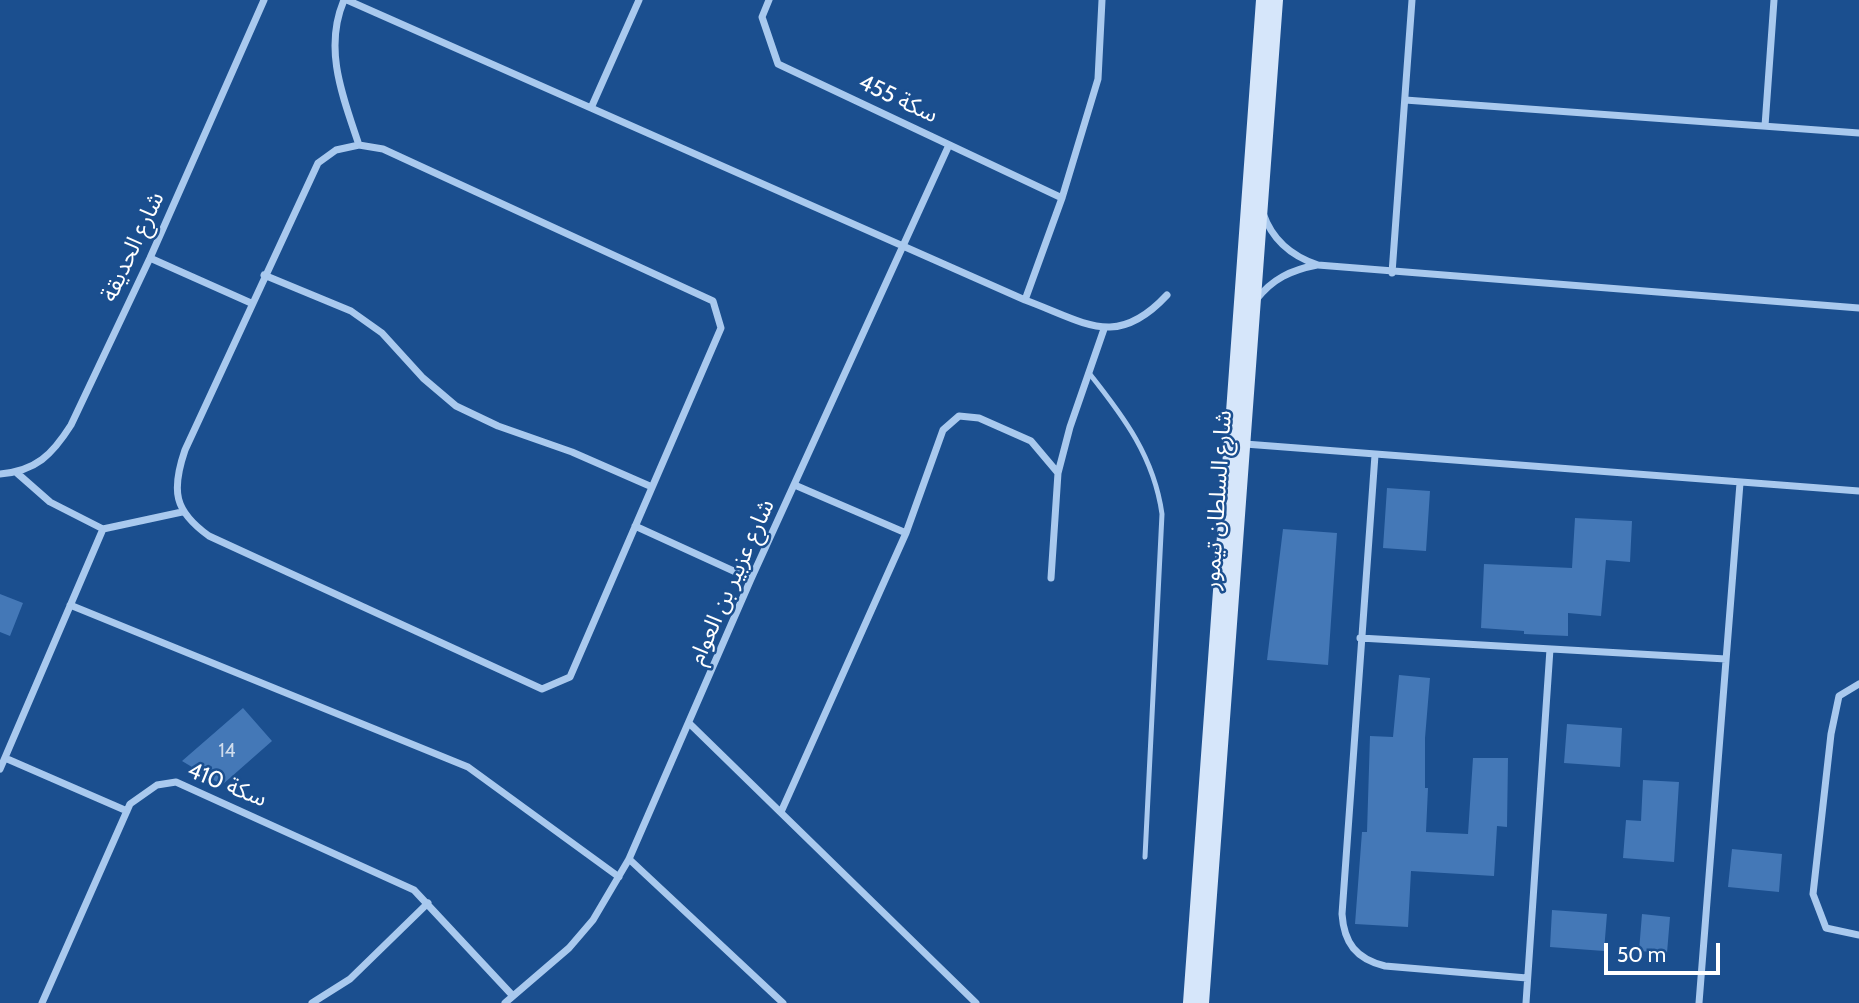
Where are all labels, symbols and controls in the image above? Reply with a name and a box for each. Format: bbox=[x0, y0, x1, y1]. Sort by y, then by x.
street label: سكة 455 bbox=[854, 69, 942, 129]
street label: شارع الحديقة bbox=[96, 188, 170, 306]
street label: شارع السلطان تيمور bbox=[1198, 409, 1238, 591]
street label: شارع عزبير بن العوام bbox=[683, 495, 781, 669]
house number: 14 bbox=[218, 740, 236, 762]
street label: سكة 410 bbox=[183, 757, 271, 813]
scale bar bbox=[1607, 930, 1722, 974]
text: 50 m bbox=[1617, 942, 1666, 967]

